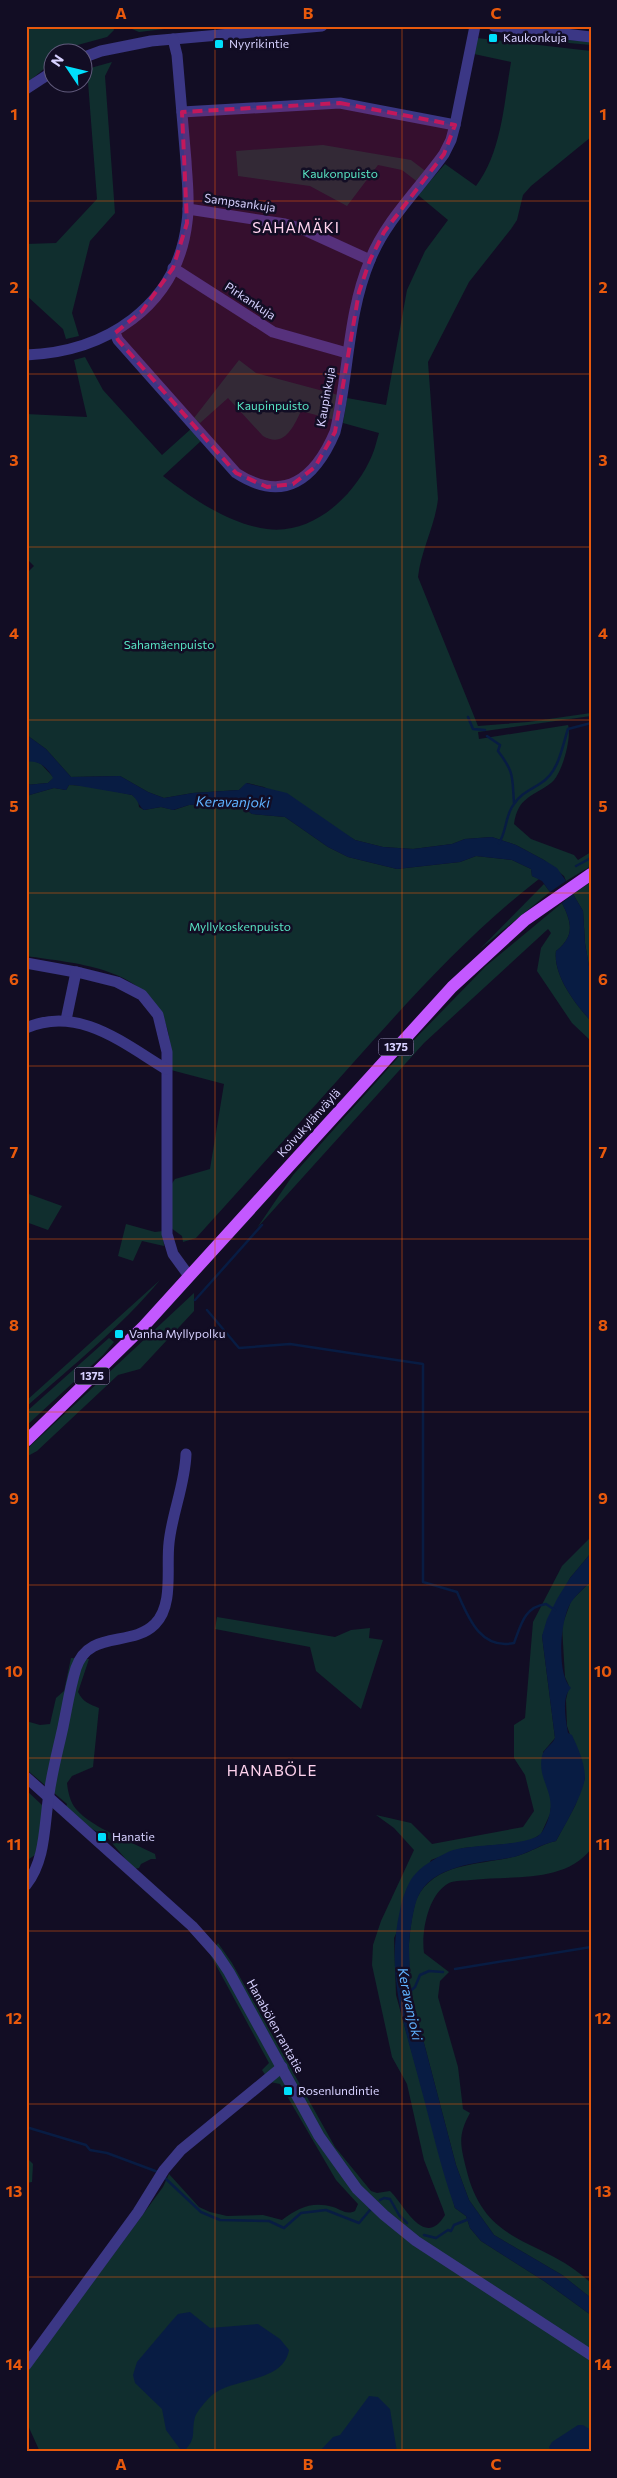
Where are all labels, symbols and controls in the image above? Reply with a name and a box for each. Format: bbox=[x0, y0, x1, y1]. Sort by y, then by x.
text: A bbox=[115, 3, 127, 22]
text: B bbox=[303, 3, 314, 22]
text: C bbox=[491, 3, 502, 22]
place label: Kaukonkuja bbox=[503, 30, 567, 44]
marker: Kaukonkuja bbox=[487, 32, 499, 44]
place label: Nyyrikintie bbox=[229, 36, 289, 50]
marker: Nyyrikintie bbox=[213, 38, 225, 50]
north arrow bbox=[42, 42, 92, 92]
text: N bbox=[47, 51, 67, 69]
text: 1 bbox=[10, 104, 18, 123]
text: 1 bbox=[599, 104, 607, 123]
park label: Kaukonpuisto bbox=[302, 166, 378, 180]
street label: Sampsankuja bbox=[204, 190, 277, 214]
district label: SAHAMÄKI bbox=[252, 218, 340, 236]
text: 2 bbox=[9, 277, 19, 296]
text: 2 bbox=[598, 277, 608, 296]
street label: Pirkankuja bbox=[223, 279, 279, 322]
street label: Kaupinkuja bbox=[313, 366, 337, 428]
park label: Kaupinpuisto bbox=[237, 398, 309, 412]
text: 3 bbox=[9, 450, 19, 469]
text: 3 bbox=[598, 450, 608, 469]
text: 4 bbox=[9, 623, 19, 642]
text: 4 bbox=[598, 623, 608, 642]
park label: Sahamäenpuisto bbox=[124, 637, 214, 651]
water label: Keravanjoki bbox=[196, 792, 271, 811]
text: 5 bbox=[9, 796, 19, 815]
text: 5 bbox=[598, 796, 608, 815]
park label: Myllykoskenpuisto bbox=[189, 919, 291, 933]
text: 6 bbox=[9, 969, 19, 988]
text: 6 bbox=[598, 969, 608, 988]
road number: 1375 bbox=[378, 1038, 414, 1056]
street label: Koivukylänväylä bbox=[274, 1085, 343, 1159]
text: 7 bbox=[10, 1142, 19, 1161]
text: 7 bbox=[599, 1142, 608, 1161]
text: 8 bbox=[9, 1315, 19, 1334]
text: 8 bbox=[598, 1315, 608, 1334]
place label: Vanha Myllypolku bbox=[129, 1326, 225, 1340]
marker: Vanha Myllypolku bbox=[113, 1328, 125, 1340]
road number: 1375 bbox=[74, 1368, 110, 1384]
text: 9 bbox=[9, 1488, 19, 1507]
text: 9 bbox=[598, 1488, 608, 1507]
text: 10 bbox=[5, 1661, 23, 1680]
text: 10 bbox=[594, 1661, 612, 1680]
district label: HANABÖLE bbox=[227, 1761, 317, 1779]
place label: Hanatie bbox=[112, 1829, 155, 1843]
marker: Hanatie bbox=[96, 1831, 108, 1843]
text: 11 bbox=[7, 1834, 21, 1853]
text: 11 bbox=[596, 1834, 610, 1853]
water label: Keravanjoki bbox=[394, 1966, 427, 2042]
street label: Hanabölen rantatie bbox=[244, 1976, 307, 2075]
text: 12 bbox=[6, 2008, 22, 2027]
text: 12 bbox=[595, 2008, 611, 2027]
place label: Rosenlundintie bbox=[298, 2083, 379, 2097]
marker: Rosenlundintie bbox=[282, 2085, 294, 2097]
text: 13 bbox=[6, 2181, 22, 2200]
text: 13 bbox=[595, 2181, 611, 2200]
text: 14 bbox=[5, 2354, 23, 2373]
text: 14 bbox=[594, 2354, 612, 2373]
text: A bbox=[115, 2454, 127, 2473]
text: B bbox=[303, 2454, 314, 2473]
text: C bbox=[491, 2454, 502, 2473]

